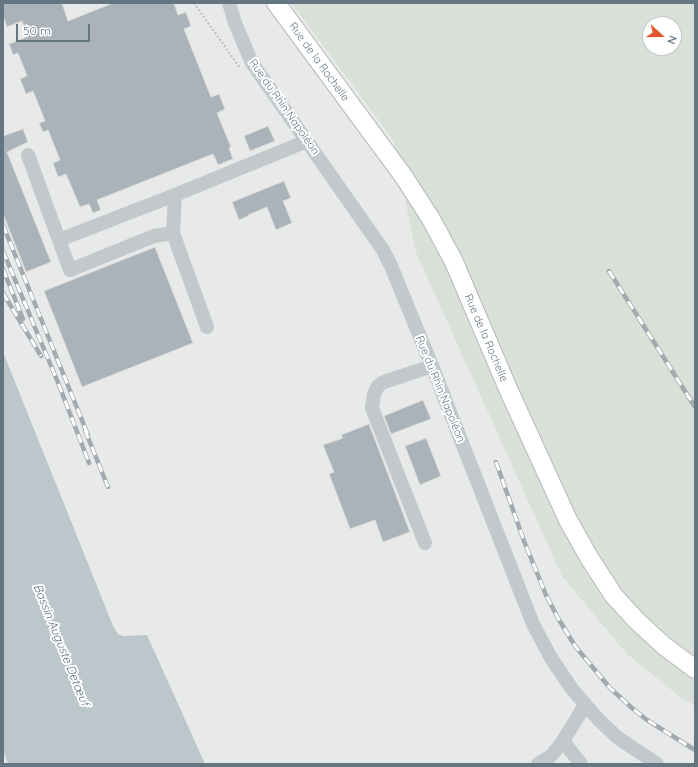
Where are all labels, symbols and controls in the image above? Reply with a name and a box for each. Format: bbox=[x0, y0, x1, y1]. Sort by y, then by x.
scale bar bbox=[18, 16, 92, 42]
north arrow bbox=[642, 16, 682, 56]
street label: Rue de la Rochelle bbox=[286, 20, 352, 104]
text: 50 m bbox=[23, 23, 51, 38]
text: N bbox=[664, 34, 680, 46]
street label: Rue du Rhin Napoléon bbox=[246, 57, 322, 157]
street label: Rue de la Rochelle bbox=[462, 292, 510, 384]
street label: Rue du Rhin Napoléon bbox=[413, 334, 467, 444]
water label: Bassin Auguste Detœuf bbox=[30, 582, 92, 708]

